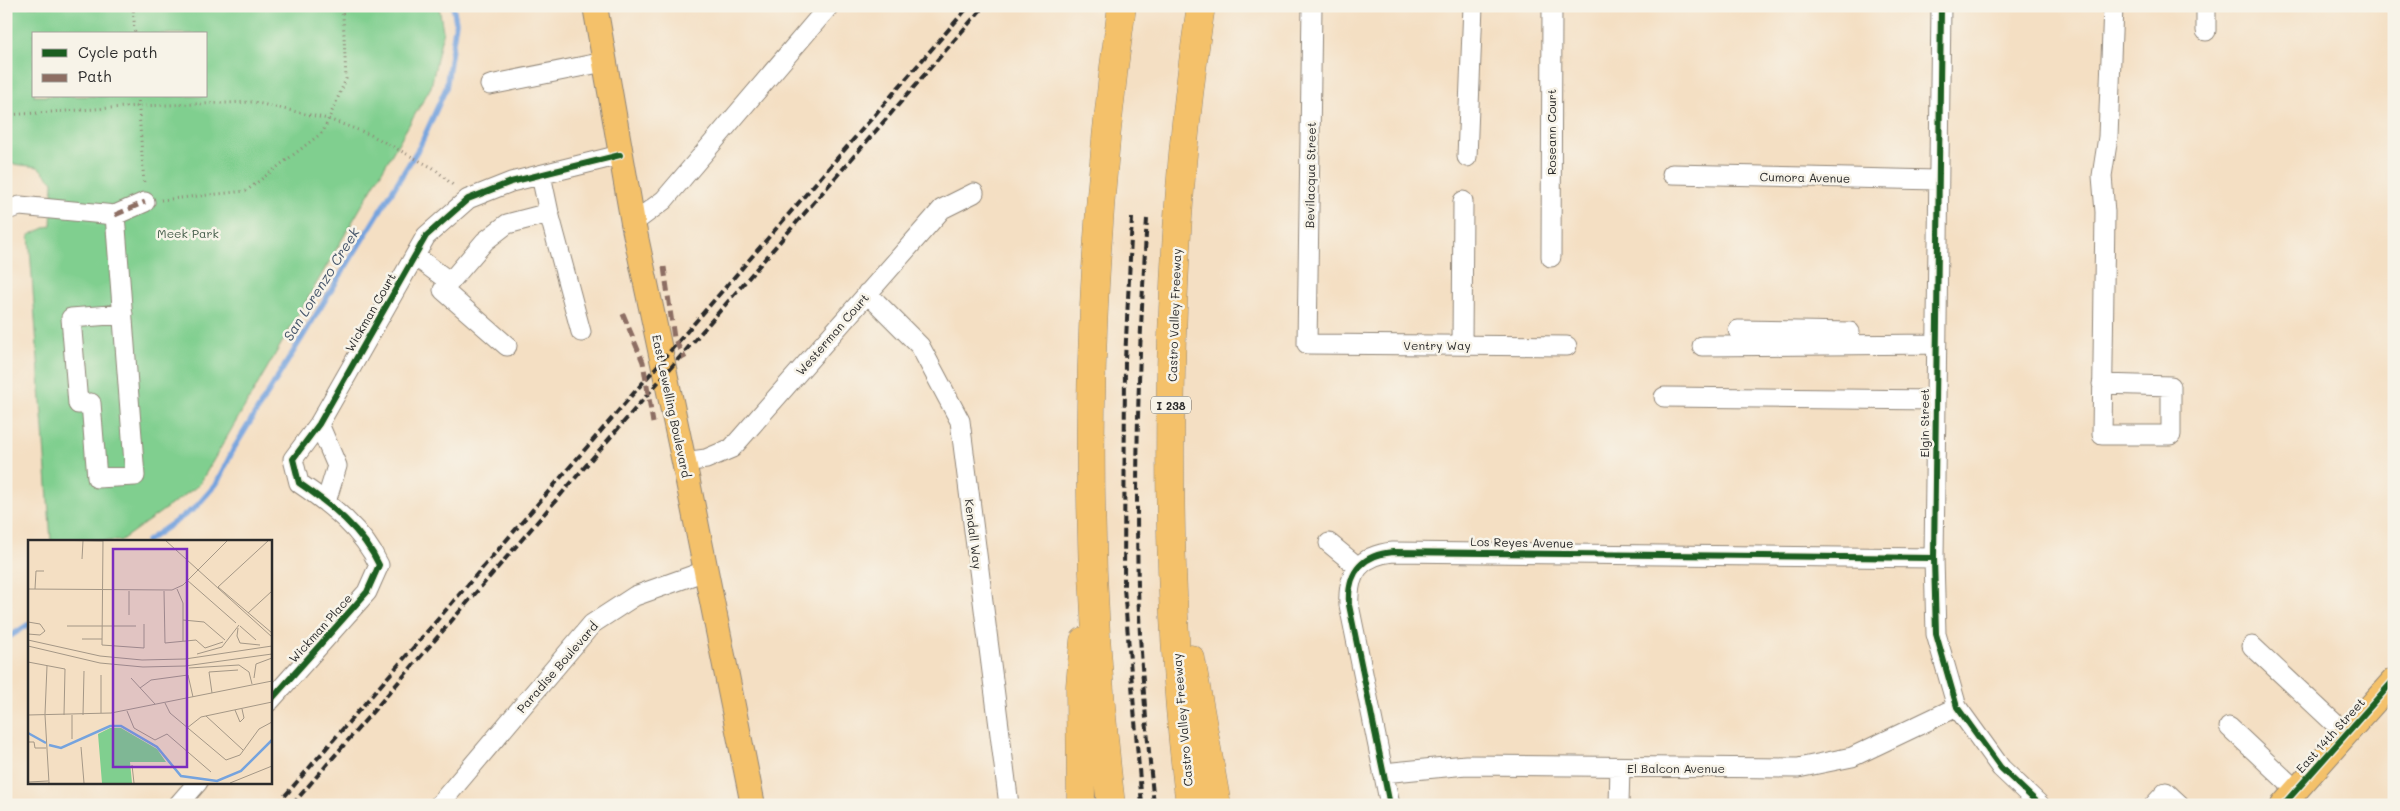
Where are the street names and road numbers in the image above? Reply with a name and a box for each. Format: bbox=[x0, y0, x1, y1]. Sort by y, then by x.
street label: Roseann Court bbox=[1543, 89, 1559, 175]
street label: Bevilacqua Street bbox=[1301, 122, 1319, 228]
street label: Cumora Avenue bbox=[1760, 168, 1850, 186]
street label: Castro Valley Freeway bbox=[1164, 248, 1184, 382]
street label: Wickman Court bbox=[341, 270, 399, 354]
street label: Westerman Court bbox=[792, 290, 872, 378]
street label: East Lewelling Boulevard bbox=[649, 333, 695, 479]
street label: Ventry Way bbox=[1403, 337, 1471, 353]
street label: Elgin Street bbox=[1916, 388, 1932, 458]
road number: I 238 bbox=[1151, 396, 1191, 414]
street label: Kendall Way bbox=[962, 498, 986, 570]
street label: Los Reyes Avenue bbox=[1470, 533, 1574, 551]
street label: Wickman Place bbox=[285, 590, 355, 666]
street label: Paradise Boulevard bbox=[513, 618, 601, 716]
street label: Castro Valley Freeway bbox=[1168, 653, 1196, 787]
street label: East 14th Street bbox=[2292, 694, 2368, 776]
street label: El Balcon Avenue bbox=[1627, 760, 1725, 776]

